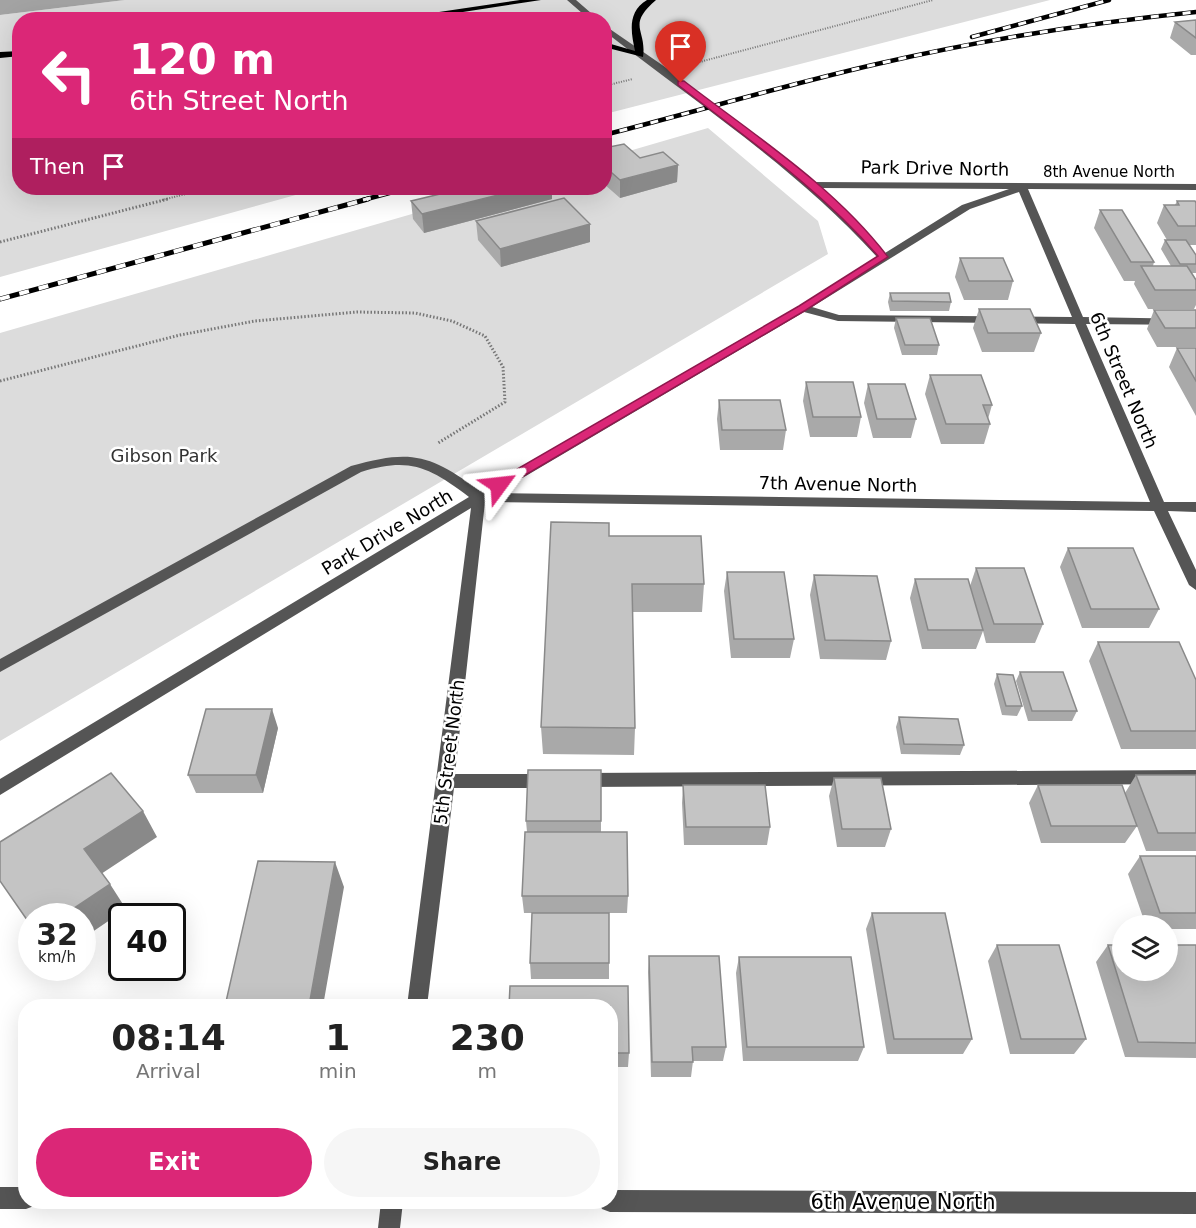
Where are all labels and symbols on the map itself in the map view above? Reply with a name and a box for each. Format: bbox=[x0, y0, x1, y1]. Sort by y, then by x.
pin bbox=[655, 21, 706, 83]
street label: Park Drive North bbox=[860, 156, 1010, 180]
street label: 8th Avenue North bbox=[1043, 163, 1175, 181]
street label: 6th Street North bbox=[1086, 309, 1162, 451]
park label: Gibson Park bbox=[111, 445, 218, 466]
position arrow bbox=[467, 453, 531, 517]
street label: 7th Avenue North bbox=[759, 472, 917, 496]
street label: Park Drive North bbox=[318, 485, 456, 579]
street label: 5th Street North bbox=[430, 678, 468, 826]
speed limit sign: 40 bbox=[108, 903, 186, 981]
street label: 6th Avenue North bbox=[810, 1190, 996, 1214]

